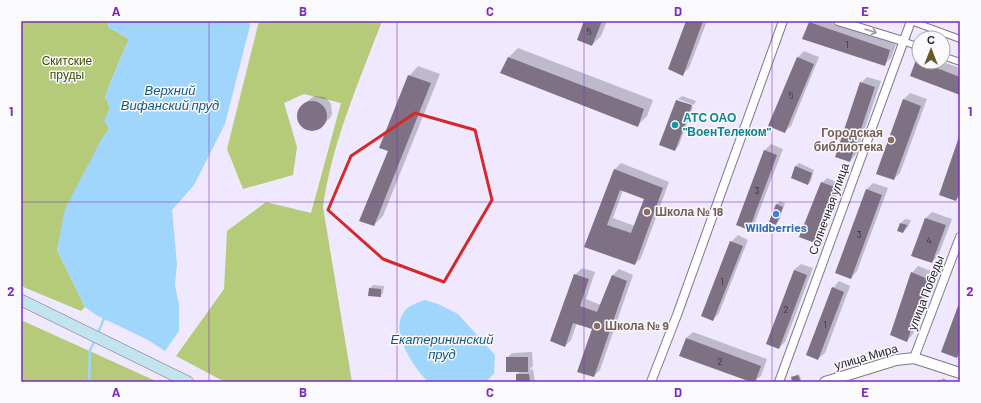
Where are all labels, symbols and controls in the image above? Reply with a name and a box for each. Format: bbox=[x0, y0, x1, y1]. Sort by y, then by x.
text: A bbox=[112, 3, 121, 19]
text: B bbox=[299, 3, 307, 19]
text: C bbox=[486, 3, 494, 19]
text: D bbox=[674, 3, 682, 19]
text: E bbox=[861, 3, 869, 19]
house number: 5 bbox=[586, 25, 592, 37]
one-way arrow bbox=[864, 28, 877, 35]
north arrow bbox=[911, 30, 951, 70]
text: С bbox=[927, 33, 935, 46]
house number: 1 bbox=[845, 38, 849, 50]
park label: Скитские пруды bbox=[42, 53, 93, 82]
water label: Верхний Вифанский пруд bbox=[121, 82, 219, 113]
house number: 5 bbox=[788, 89, 794, 101]
text: 1 bbox=[9, 103, 13, 119]
text: 1 bbox=[968, 103, 972, 119]
place label: АТС ОАО "ВоенТелеком" bbox=[683, 110, 772, 138]
marker: АТС ОАО "ВоенТелеком" bbox=[670, 120, 680, 130]
place label: Городская библиотека bbox=[814, 125, 883, 153]
marker: Городская библиотека bbox=[886, 135, 896, 145]
street label: Солнечная улица bbox=[805, 161, 852, 257]
house number: 3 bbox=[754, 184, 760, 196]
place label: Школа № 18 bbox=[655, 204, 724, 218]
marker: Школа № 18 bbox=[642, 207, 652, 217]
marker: Wildberries bbox=[771, 209, 781, 219]
place label: Wildberries bbox=[745, 220, 807, 234]
house number: 3 bbox=[856, 228, 862, 240]
house number: 4 bbox=[926, 234, 932, 246]
street label: улица Победы bbox=[904, 253, 947, 333]
house number: 1 bbox=[720, 275, 724, 287]
text: 2 bbox=[7, 283, 15, 299]
text: 2 bbox=[966, 283, 974, 299]
house number: 2 bbox=[783, 303, 789, 315]
place label: Школа № 9 bbox=[605, 318, 669, 332]
house number: 1 bbox=[823, 318, 827, 330]
marker: Школа № 9 bbox=[592, 321, 602, 331]
water label: Екатерининский пруд bbox=[390, 331, 494, 362]
street label: улица Мира bbox=[832, 340, 900, 373]
house number: 2 bbox=[717, 355, 723, 367]
text: A bbox=[112, 384, 121, 400]
text: B bbox=[299, 384, 307, 400]
text: C bbox=[486, 384, 494, 400]
text: D bbox=[674, 384, 682, 400]
text: E bbox=[861, 384, 869, 400]

